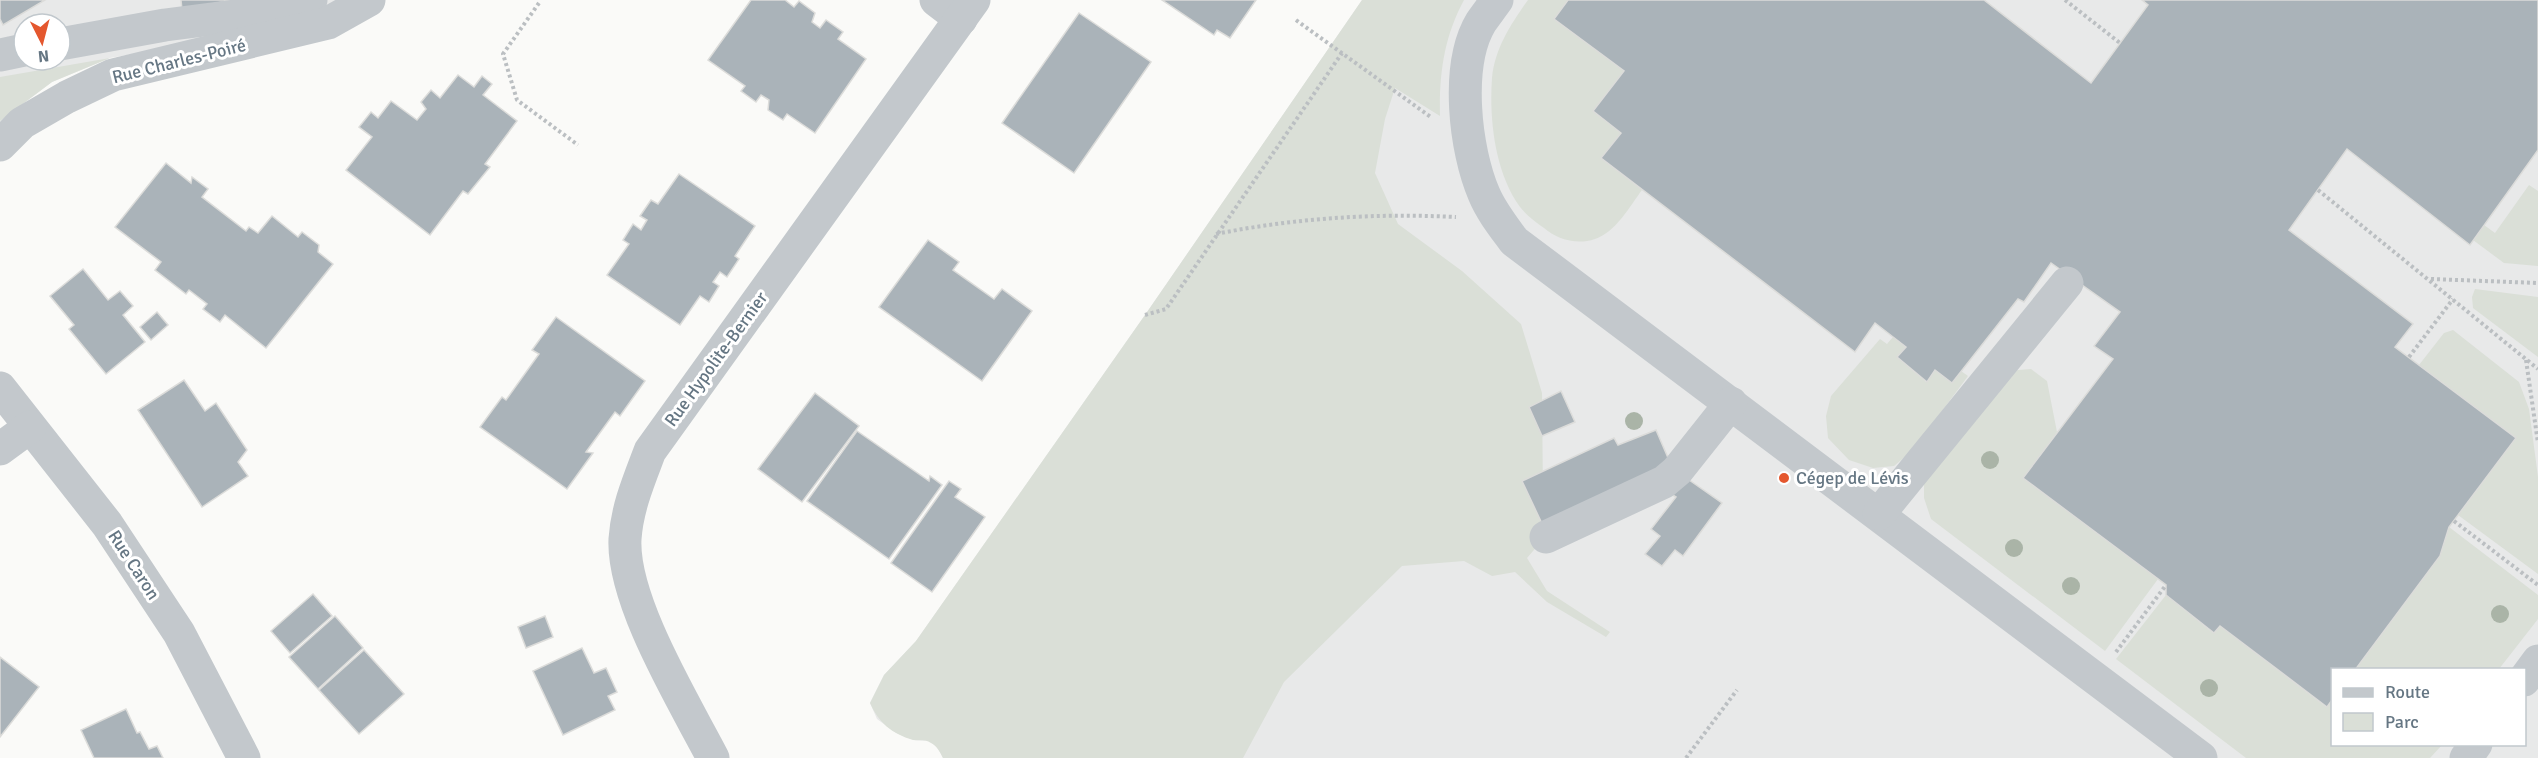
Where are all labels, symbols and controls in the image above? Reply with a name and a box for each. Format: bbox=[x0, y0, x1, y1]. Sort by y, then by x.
north arrow bbox=[12, 12, 72, 72]
street label: Rue Charles-Poiré bbox=[110, 34, 248, 88]
text: N bbox=[37, 45, 50, 66]
street label: Rue Hypolite-Bernier bbox=[660, 287, 772, 431]
place label: Cégep de Lévis bbox=[1796, 467, 1909, 489]
marker: Cégep de Lévis bbox=[1777, 471, 1791, 485]
street label: Rue Caron bbox=[103, 526, 165, 604]
legend bbox=[2331, 668, 2526, 746]
text: Route bbox=[2385, 681, 2430, 703]
text: Parc bbox=[2385, 711, 2419, 733]

